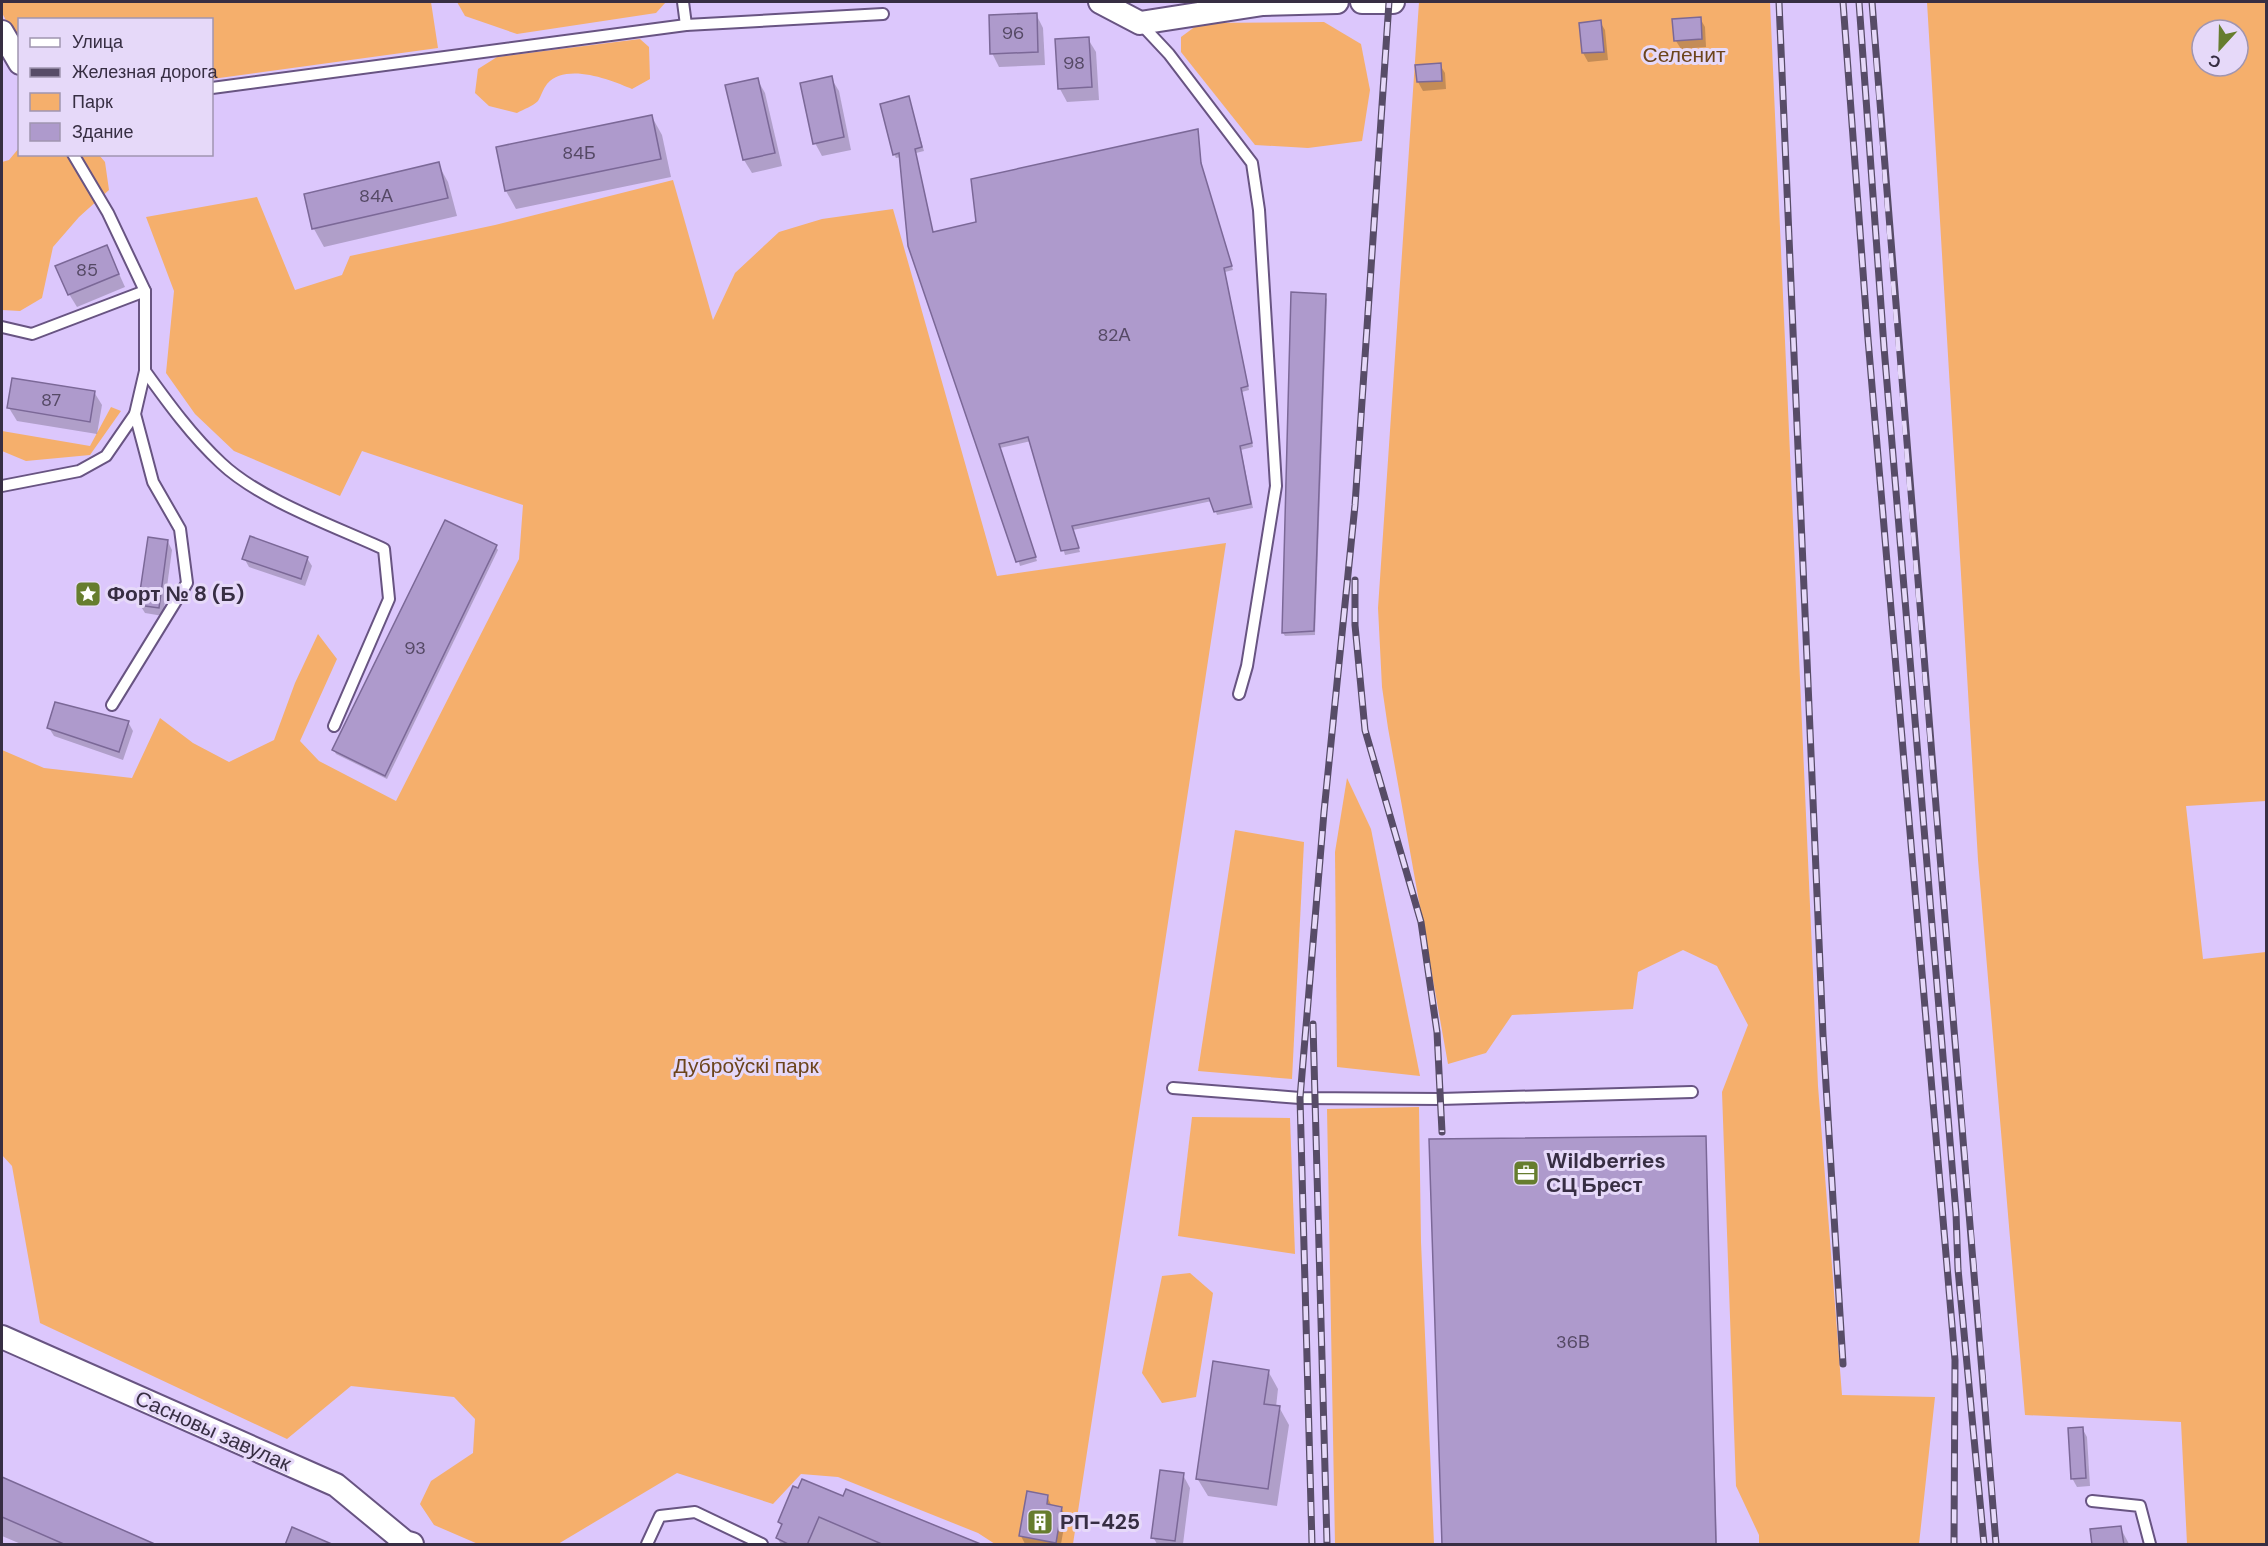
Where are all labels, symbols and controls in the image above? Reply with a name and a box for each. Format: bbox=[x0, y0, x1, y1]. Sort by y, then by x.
legend bbox=[18, 18, 213, 156]
north arrow bbox=[2190, 18, 2250, 78]
house number: 96 bbox=[1002, 21, 1024, 45]
text: Улица bbox=[72, 30, 124, 54]
park label: Селенит bbox=[1642, 41, 1726, 69]
text: С bbox=[2205, 49, 2224, 73]
house number: 98 bbox=[1063, 51, 1085, 75]
text: Железная дорога bbox=[72, 60, 218, 84]
text: Парк bbox=[72, 90, 113, 114]
text: Здание bbox=[72, 120, 133, 144]
house number: 84Б bbox=[562, 141, 596, 165]
house number: 84А bbox=[359, 184, 393, 208]
house number: 85 bbox=[76, 258, 98, 282]
house number: 82А bbox=[1097, 323, 1131, 347]
house number: 87 bbox=[41, 388, 61, 412]
place icon: Форт № 8 (Б) bbox=[73, 579, 103, 609]
place label: Форт № 8 (Б) bbox=[107, 580, 244, 608]
house number: 93 bbox=[404, 636, 426, 660]
park label: Дуброўскі парк bbox=[673, 1052, 819, 1080]
place label: Wildberries СЦ Брест bbox=[1546, 1147, 1666, 1199]
office icon: Wildberries СЦ Брест bbox=[1511, 1158, 1541, 1188]
house number: 36В bbox=[1556, 1330, 1590, 1354]
street label: Сасновы завулак bbox=[131, 1384, 296, 1478]
building icon: РП-425 bbox=[1025, 1507, 1055, 1537]
place label: РП-425 bbox=[1060, 1508, 1140, 1536]

